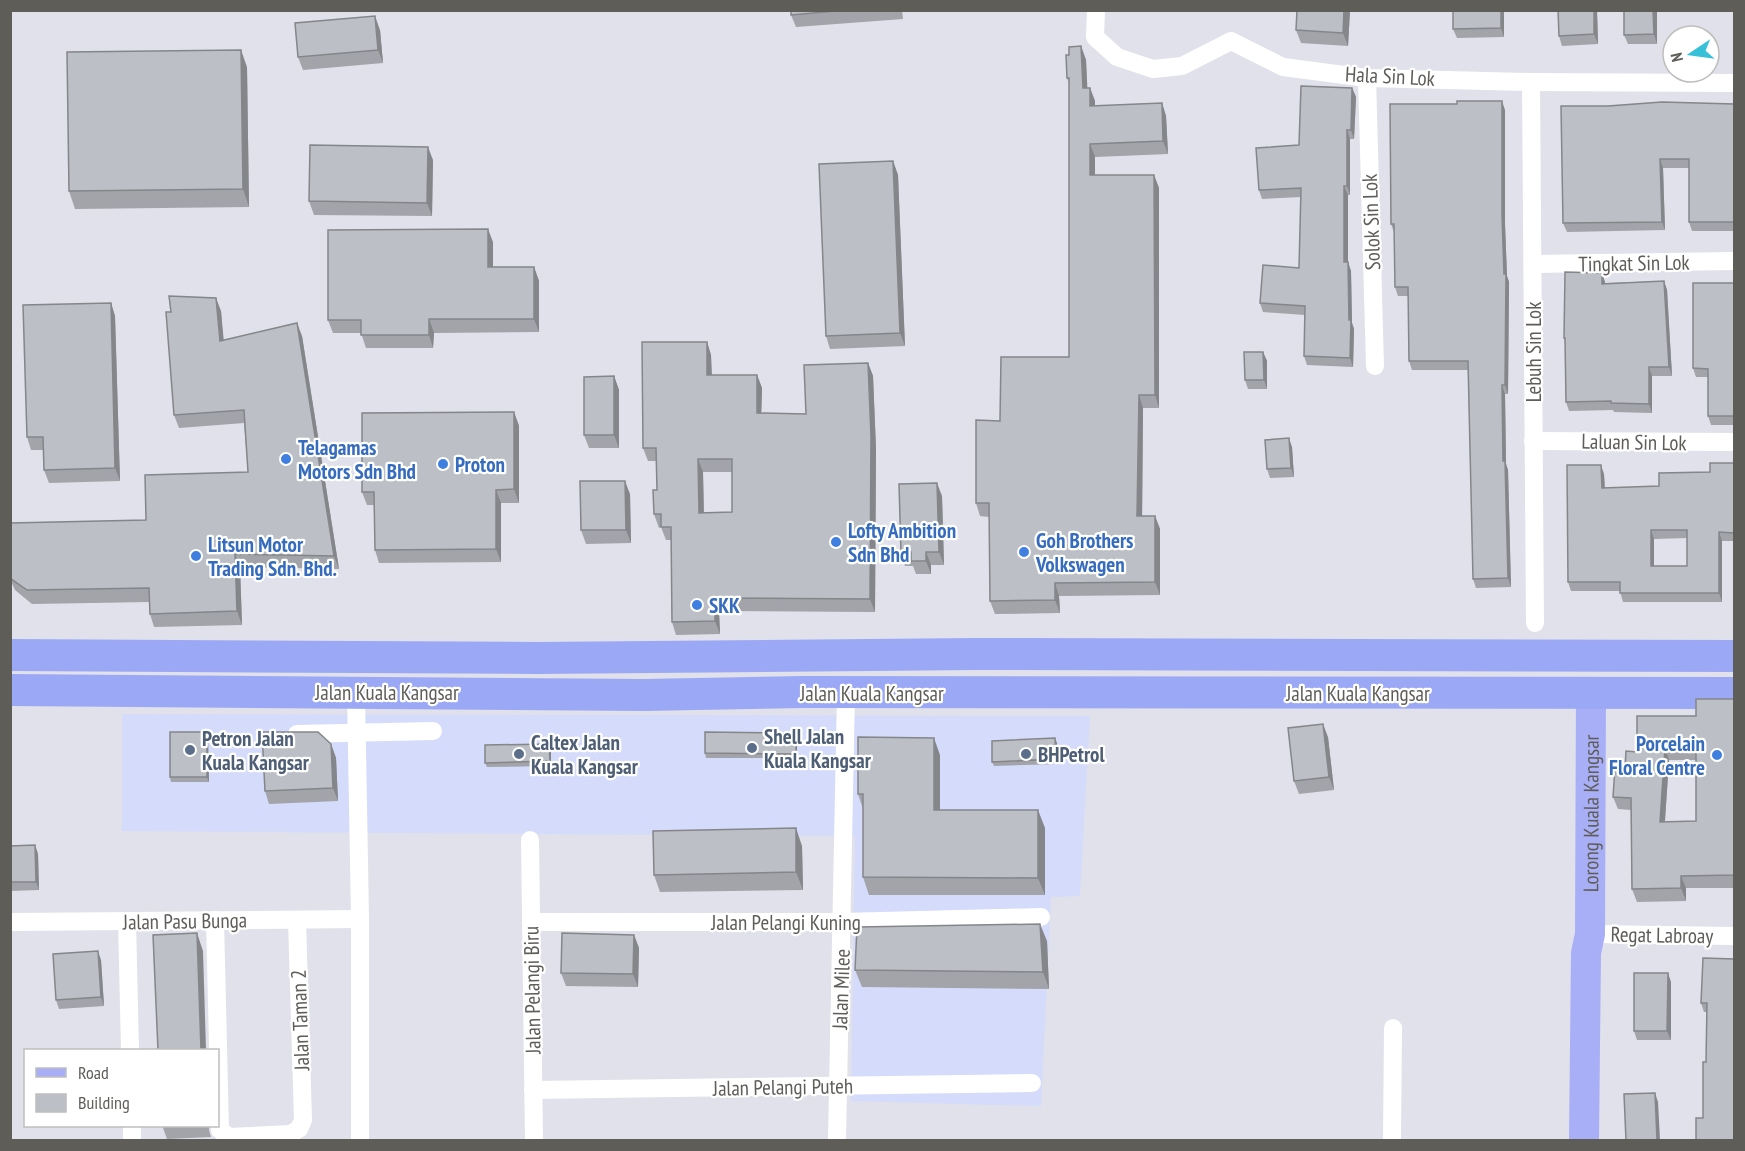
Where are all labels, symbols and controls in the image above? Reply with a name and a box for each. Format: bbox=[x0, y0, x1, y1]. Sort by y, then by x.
north arrow bbox=[1661, 24, 1721, 84]
text: N bbox=[1666, 51, 1687, 64]
street label: Hala Sin Lok bbox=[1345, 60, 1435, 92]
street label: Solok Sin Lok bbox=[1356, 173, 1386, 271]
street label: Tingkat Sin Lok bbox=[1578, 249, 1690, 277]
street label: Lebuh Sin Lok bbox=[1520, 302, 1547, 402]
street label: Laluan Sin Lok bbox=[1581, 428, 1687, 456]
place label: Telagamas Motors Sdn Bhd bbox=[298, 434, 416, 485]
place label: Proton bbox=[455, 451, 505, 478]
marker: Telagamas Motors Sdn Bhd bbox=[279, 452, 293, 466]
marker: Proton bbox=[436, 457, 450, 471]
place label: Lofty Ambition Sdn Bhd bbox=[848, 517, 956, 568]
place label: Goh Brothers Volkswagen bbox=[1035, 527, 1133, 578]
place label: Litsun Motor Trading Sdn. Bhd. bbox=[208, 531, 337, 582]
marker: Lofty Ambition Sdn Bhd bbox=[829, 535, 843, 549]
marker: Goh Brothers Volkswagen bbox=[1017, 545, 1031, 559]
marker: Litsun Motor Trading Sdn. Bhd. bbox=[189, 549, 203, 563]
place label: SKK bbox=[709, 592, 740, 619]
marker: SKK bbox=[690, 598, 704, 612]
street label: Jalan Kuala Kangsar bbox=[314, 679, 459, 706]
street label: Jalan Kuala Kangsar bbox=[799, 680, 944, 707]
street label: Jalan Kuala Kangsar bbox=[1285, 680, 1430, 707]
place label: Shell Jalan Kuala Kangsar bbox=[764, 723, 872, 774]
place label: Petron Jalan Kuala Kangsar bbox=[202, 725, 310, 776]
place label: Caltex Jalan Kuala Kangsar bbox=[531, 729, 639, 780]
place label: Porcelain Floral Centre bbox=[1609, 730, 1705, 781]
street label: Lorong Kuala Kangsar bbox=[1577, 734, 1604, 892]
marker: Shell Jalan Kuala Kangsar bbox=[745, 741, 759, 755]
place label: BHPetrol bbox=[1038, 741, 1105, 768]
marker: Petron Jalan Kuala Kangsar bbox=[183, 743, 197, 757]
marker: Caltex Jalan Kuala Kangsar bbox=[512, 747, 526, 761]
marker: BHPetrol bbox=[1019, 747, 1033, 761]
marker: Porcelain Floral Centre bbox=[1710, 748, 1724, 762]
street label: Jalan Pasu Bunga bbox=[122, 906, 247, 936]
street label: Jalan Pelangi Kuning bbox=[710, 909, 861, 936]
street label: Regat Labroay bbox=[1611, 921, 1714, 949]
street label: Jalan Pelangi Biru bbox=[517, 926, 547, 1055]
street label: Jalan Milee bbox=[826, 948, 856, 1031]
street label: Jalan Taman 2 bbox=[285, 969, 315, 1072]
legend bbox=[24, 1049, 219, 1127]
text: Road bbox=[78, 1061, 109, 1084]
street label: Jalan Pelangi Puteh bbox=[712, 1072, 853, 1102]
text: Building bbox=[78, 1091, 130, 1114]

